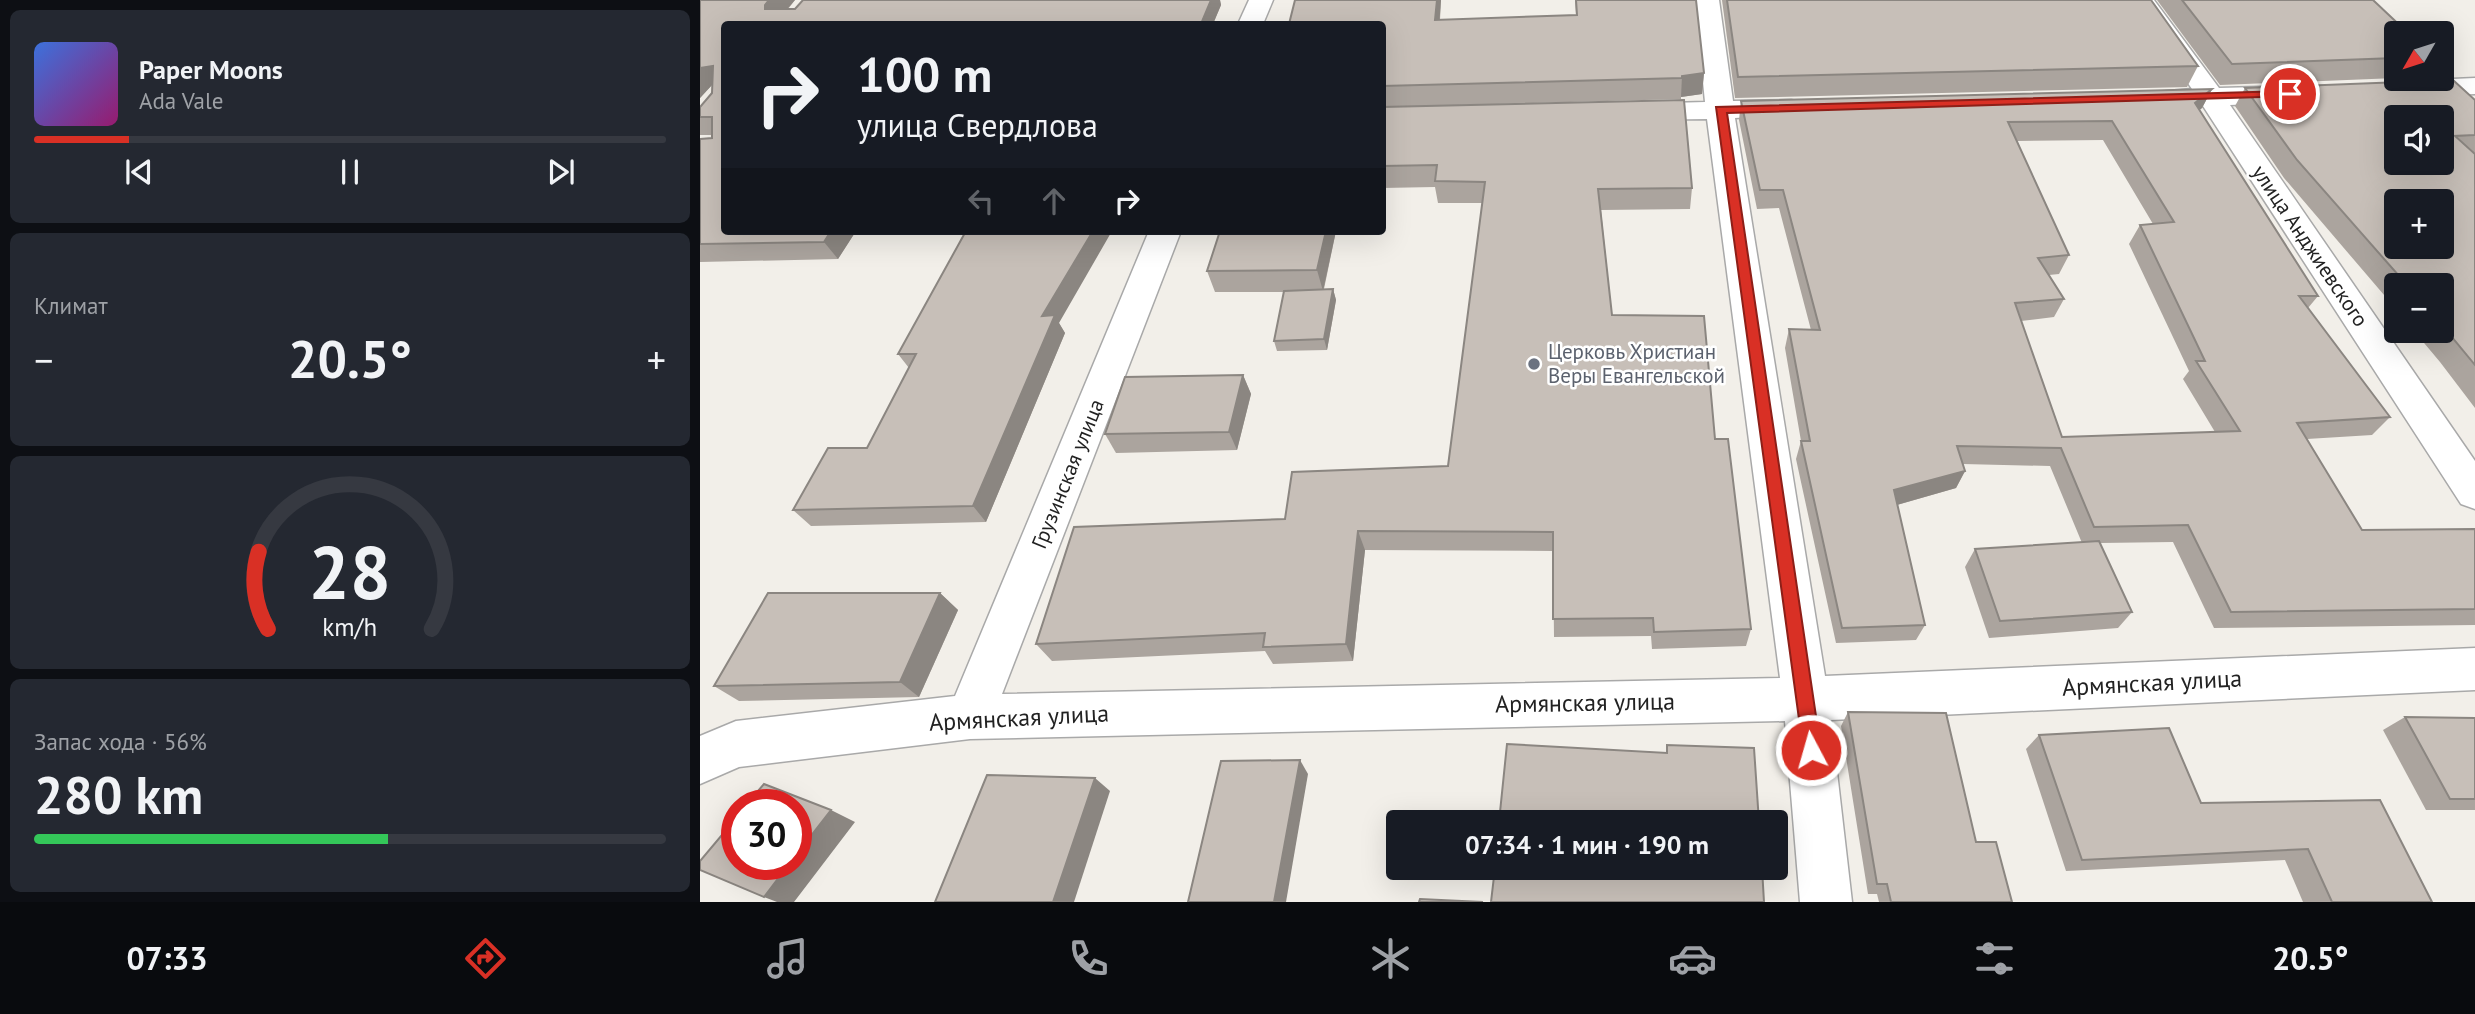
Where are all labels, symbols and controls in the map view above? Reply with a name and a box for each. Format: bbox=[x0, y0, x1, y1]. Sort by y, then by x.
north arrow bbox=[2384, 21, 2454, 91]
map controls bbox=[2384, 21, 2454, 343]
text: 100 m bbox=[857, 42, 992, 106]
icon: right bbox=[742, 49, 833, 140]
text: Paper Moons bbox=[139, 53, 283, 86]
pin bbox=[2260, 64, 2320, 124]
icon: arrive bbox=[2271, 75, 2309, 113]
text: Ada Vale bbox=[139, 86, 223, 115]
text: улица Свердлова bbox=[857, 104, 1098, 146]
button: sound bbox=[2384, 105, 2454, 175]
icon: previous bbox=[120, 153, 158, 191]
icon: pause bbox=[331, 153, 369, 191]
icon: next bbox=[542, 153, 580, 191]
street label: улица Анджиевского bbox=[2246, 160, 2374, 332]
icon: left bbox=[962, 182, 1000, 220]
icon: ahead bbox=[1035, 182, 1073, 220]
icon: right bbox=[1108, 182, 1146, 220]
button: + bbox=[2384, 189, 2454, 259]
button: − bbox=[2384, 273, 2454, 343]
text: Климат bbox=[34, 291, 108, 320]
text: 20.5° bbox=[288, 325, 412, 392]
text: − bbox=[34, 335, 53, 384]
text: + bbox=[647, 335, 666, 384]
place label: Церковь Христиан Веры Евангельской bbox=[1548, 338, 1725, 389]
marker: Церковь Христиан Веры Евангельской bbox=[1526, 356, 1542, 372]
street label: Грузинская улица bbox=[1025, 395, 1110, 553]
text: 28 bbox=[309, 525, 391, 619]
text: km/h bbox=[323, 610, 377, 642]
street label: Армянская улица bbox=[2061, 662, 2243, 703]
street label: Армянская улица bbox=[1495, 685, 1675, 720]
street label: Армянская улица bbox=[928, 697, 1110, 738]
position arrow bbox=[1774, 713, 1848, 787]
text: Запас хода · 56% bbox=[34, 727, 207, 756]
text: 280 km bbox=[34, 761, 203, 828]
speed limit sign: 30 bbox=[721, 789, 812, 880]
text: 07:34 · 1 мин · 190 m bbox=[1465, 828, 1709, 861]
icon: directions bbox=[461, 934, 510, 983]
icon: music bbox=[763, 934, 812, 983]
icon: phone bbox=[1064, 934, 1113, 983]
icon: climate bbox=[1366, 934, 1415, 983]
icon: car bbox=[1668, 934, 1717, 983]
icon: filters bbox=[1970, 934, 2019, 983]
text: 07:33 bbox=[126, 937, 208, 979]
text: 20.5° bbox=[2272, 937, 2349, 979]

